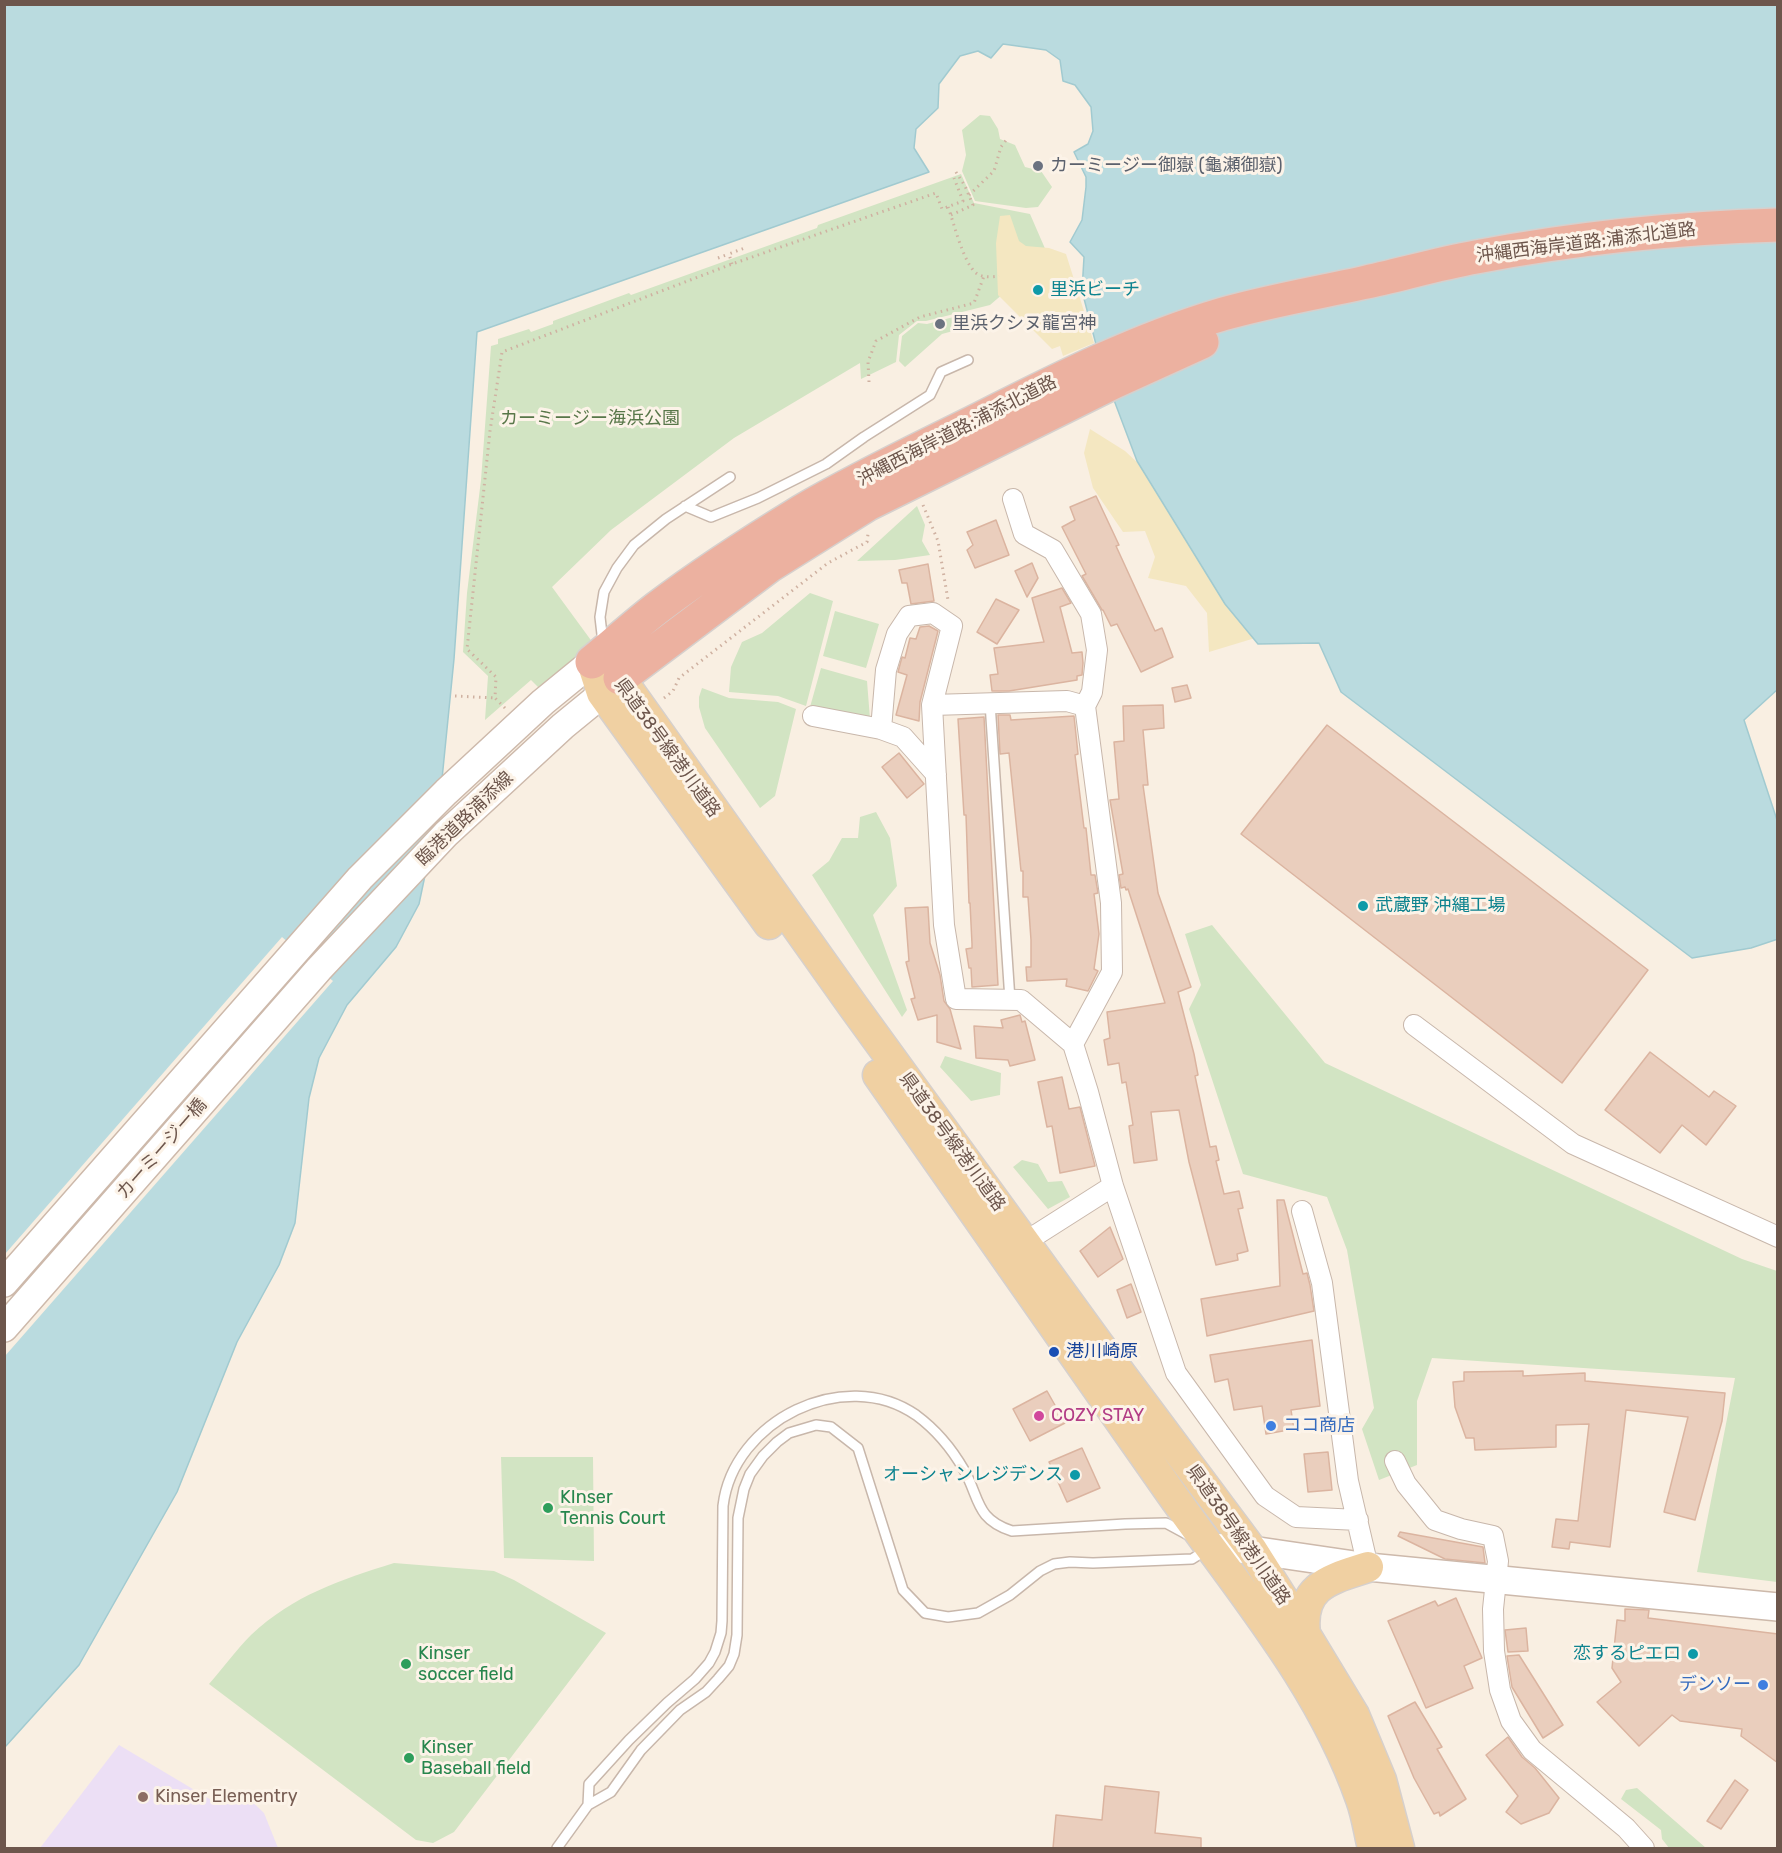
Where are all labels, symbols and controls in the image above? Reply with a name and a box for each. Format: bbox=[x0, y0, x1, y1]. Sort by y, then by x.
place label: カーミージー御嶽 (龜瀬御嶽) bbox=[1050, 155, 1283, 177]
marker: カーミージー御嶽 (龜瀬御嶽) bbox=[1031, 159, 1045, 173]
street label: 沖縄西海岸道路;浦添北道路 bbox=[1475, 219, 1697, 267]
place label: 里浜ビーチ bbox=[1050, 279, 1140, 301]
marker: 里浜ビーチ bbox=[1031, 283, 1045, 297]
place label: 里浜クシヌ龍宮神 bbox=[952, 313, 1096, 335]
marker: 里浜クシヌ龍宮神 bbox=[933, 317, 947, 331]
street label: 沖縄西海岸道路;浦添北道路 bbox=[854, 371, 1060, 491]
park label: カーミージー海浜公園 bbox=[500, 408, 680, 430]
street label: 県道38号線港川道路 bbox=[609, 674, 725, 822]
street label: 臨港道路浦添線 bbox=[412, 767, 518, 871]
place label: 武蔵野 沖縄工場 bbox=[1375, 895, 1505, 917]
marker: 武蔵野 沖縄工場 bbox=[1356, 899, 1370, 913]
street label: 県道38号線港川道路 bbox=[894, 1068, 1010, 1216]
street label: カーミージー橋 bbox=[113, 1094, 211, 1204]
place label: 港川崎原 bbox=[1066, 1341, 1138, 1363]
marker: 港川崎原 bbox=[1047, 1345, 1061, 1359]
place label: COZY STAY bbox=[1051, 1405, 1144, 1427]
marker: COZY STAY bbox=[1032, 1409, 1046, 1423]
place label: ココ商店 bbox=[1283, 1415, 1355, 1437]
marker: ココ商店 bbox=[1264, 1419, 1278, 1433]
street label: 県道38号線港川道路 bbox=[1181, 1461, 1295, 1609]
place label: オーシャンレジデンス bbox=[883, 1464, 1063, 1486]
marker: オーシャンレジデンス bbox=[1068, 1468, 1082, 1482]
place label: KInser Tennis Court bbox=[560, 1487, 666, 1530]
marker: KInser Tennis Court bbox=[541, 1501, 555, 1515]
place label: Kinser soccer field bbox=[418, 1643, 514, 1686]
place label: 恋するピエロ bbox=[1573, 1643, 1681, 1665]
marker: 恋するピエロ bbox=[1686, 1647, 1700, 1661]
marker: Kinser soccer field bbox=[399, 1657, 413, 1671]
place label: デンソー bbox=[1679, 1674, 1751, 1696]
marker: デンソー bbox=[1756, 1678, 1770, 1692]
place label: Kinser Baseball field bbox=[421, 1737, 531, 1780]
marker: Kinser Baseball field bbox=[402, 1751, 416, 1765]
place label: Kinser Elementry bbox=[155, 1786, 298, 1808]
marker: Kinser Elementry bbox=[136, 1790, 150, 1804]

